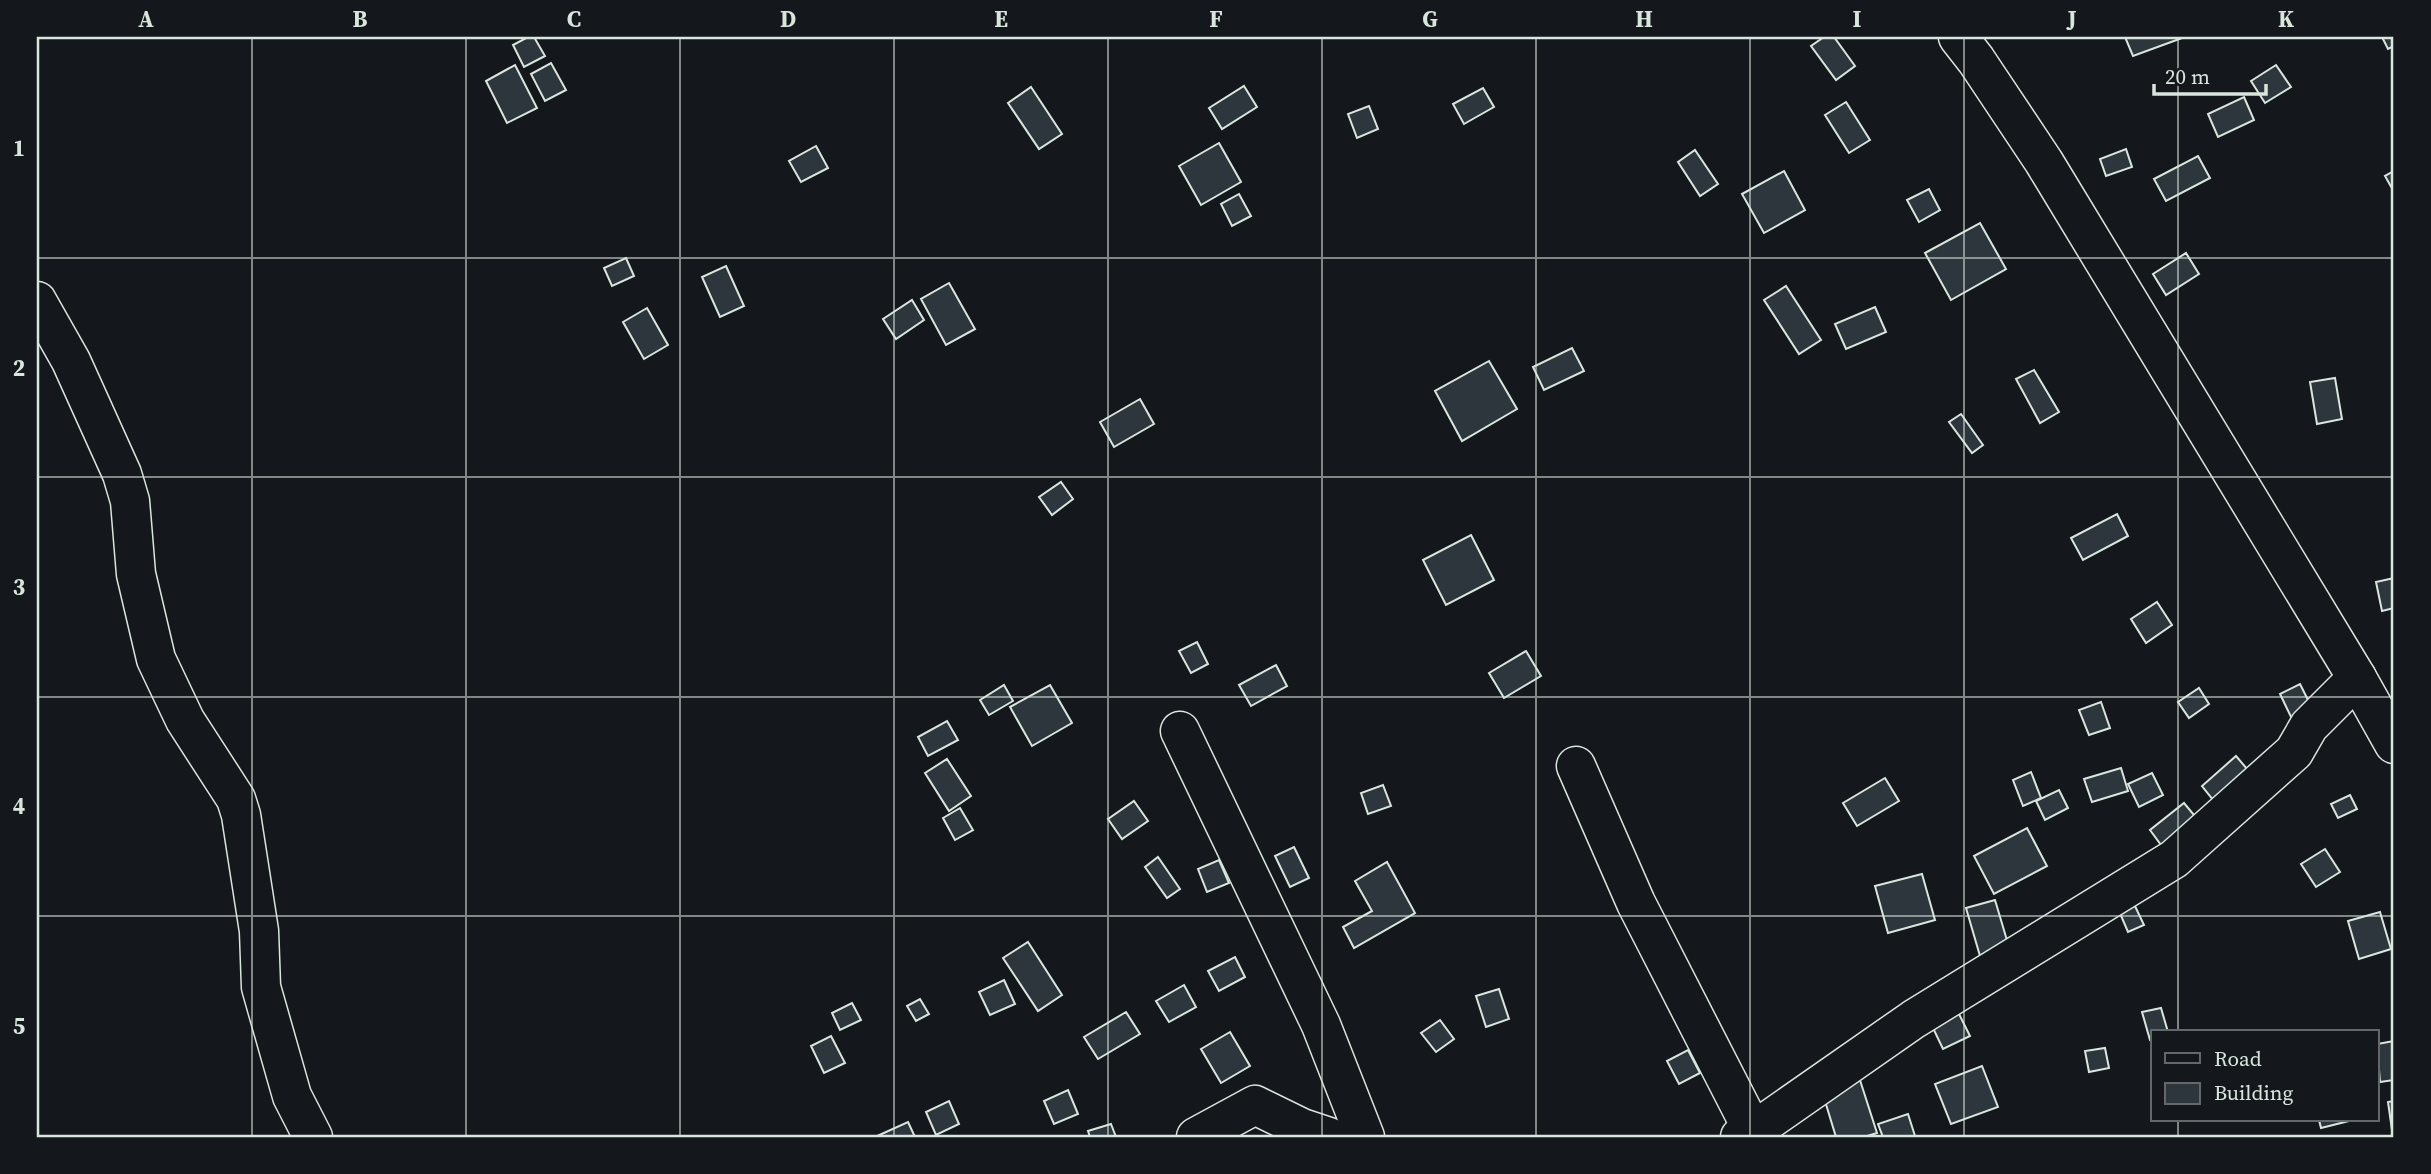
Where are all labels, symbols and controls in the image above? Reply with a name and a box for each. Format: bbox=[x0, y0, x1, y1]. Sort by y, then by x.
text: A bbox=[138, 3, 154, 35]
text: B bbox=[353, 3, 368, 35]
text: C bbox=[567, 3, 581, 35]
text: D bbox=[780, 3, 796, 35]
text: E bbox=[994, 3, 1008, 35]
text: F bbox=[1209, 3, 1223, 35]
text: G bbox=[1422, 3, 1438, 35]
text: H bbox=[1635, 3, 1653, 35]
text: I bbox=[1853, 3, 1862, 35]
text: J bbox=[2065, 3, 2077, 35]
text: K bbox=[2278, 3, 2294, 35]
scale bar bbox=[2154, 52, 2266, 96]
text: 20 m bbox=[2165, 62, 2210, 91]
text: 1 bbox=[13, 132, 25, 164]
text: 2 bbox=[13, 352, 25, 384]
text: 3 bbox=[13, 571, 25, 603]
text: 4 bbox=[13, 790, 25, 822]
text: 5 bbox=[13, 1010, 25, 1042]
legend bbox=[2151, 1030, 2378, 1122]
text: Road bbox=[2214, 1044, 2262, 1073]
text: Building bbox=[2214, 1078, 2293, 1107]

